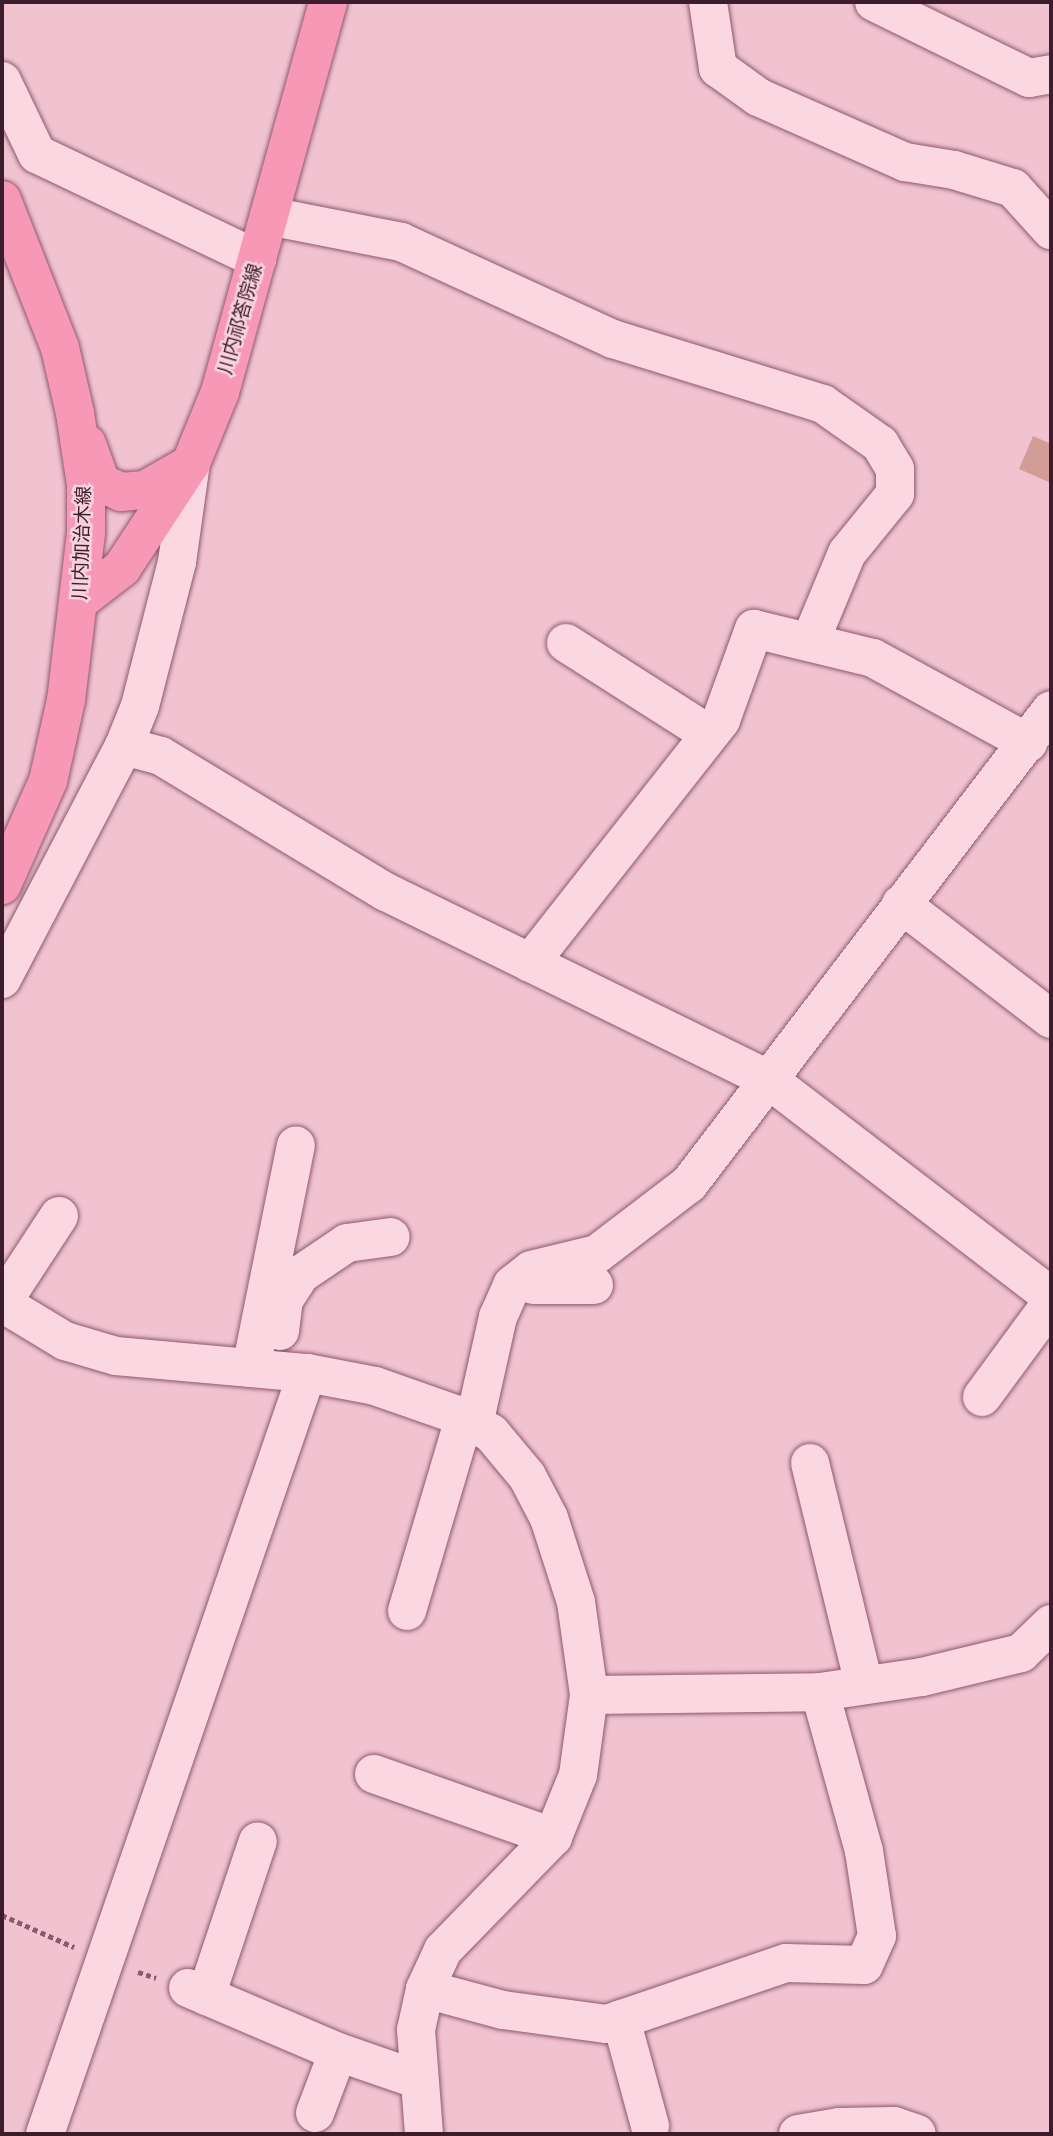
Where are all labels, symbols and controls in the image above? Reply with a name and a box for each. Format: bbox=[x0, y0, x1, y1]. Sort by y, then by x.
street label: 川内祁答院線 bbox=[213, 261, 267, 377]
street label: 川内加治木線 bbox=[69, 486, 95, 600]

